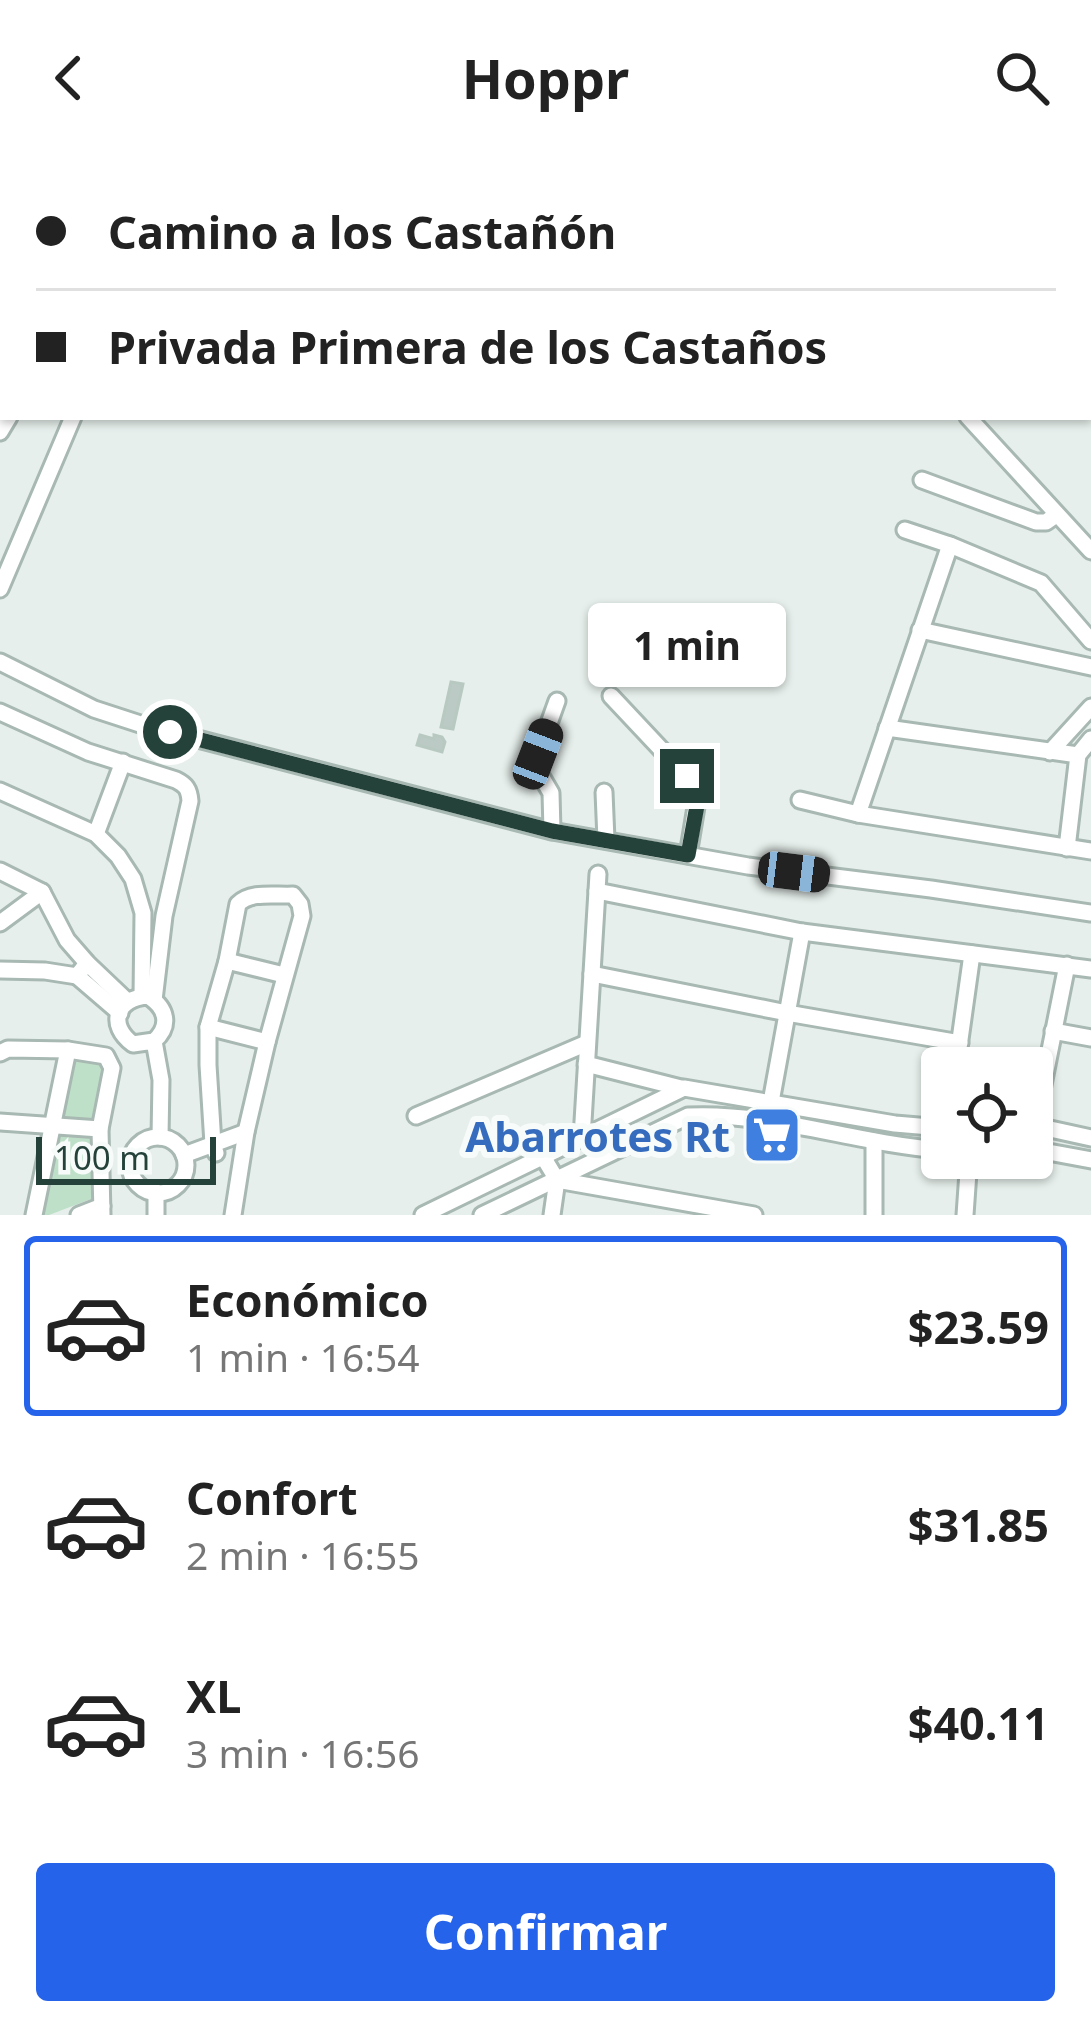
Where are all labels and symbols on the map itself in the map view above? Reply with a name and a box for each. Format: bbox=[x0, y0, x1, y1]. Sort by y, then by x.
callout: 1 min bbox=[588, 602, 786, 686]
route start bbox=[143, 705, 197, 759]
car bbox=[508, 714, 568, 794]
route end bbox=[660, 749, 714, 803]
car bbox=[756, 850, 832, 894]
supermarket icon: Abarrotes Rt bbox=[741, 1104, 803, 1166]
place label: Abarrotes Rt bbox=[465, 1107, 730, 1164]
scale bar bbox=[36, 1131, 216, 1184]

